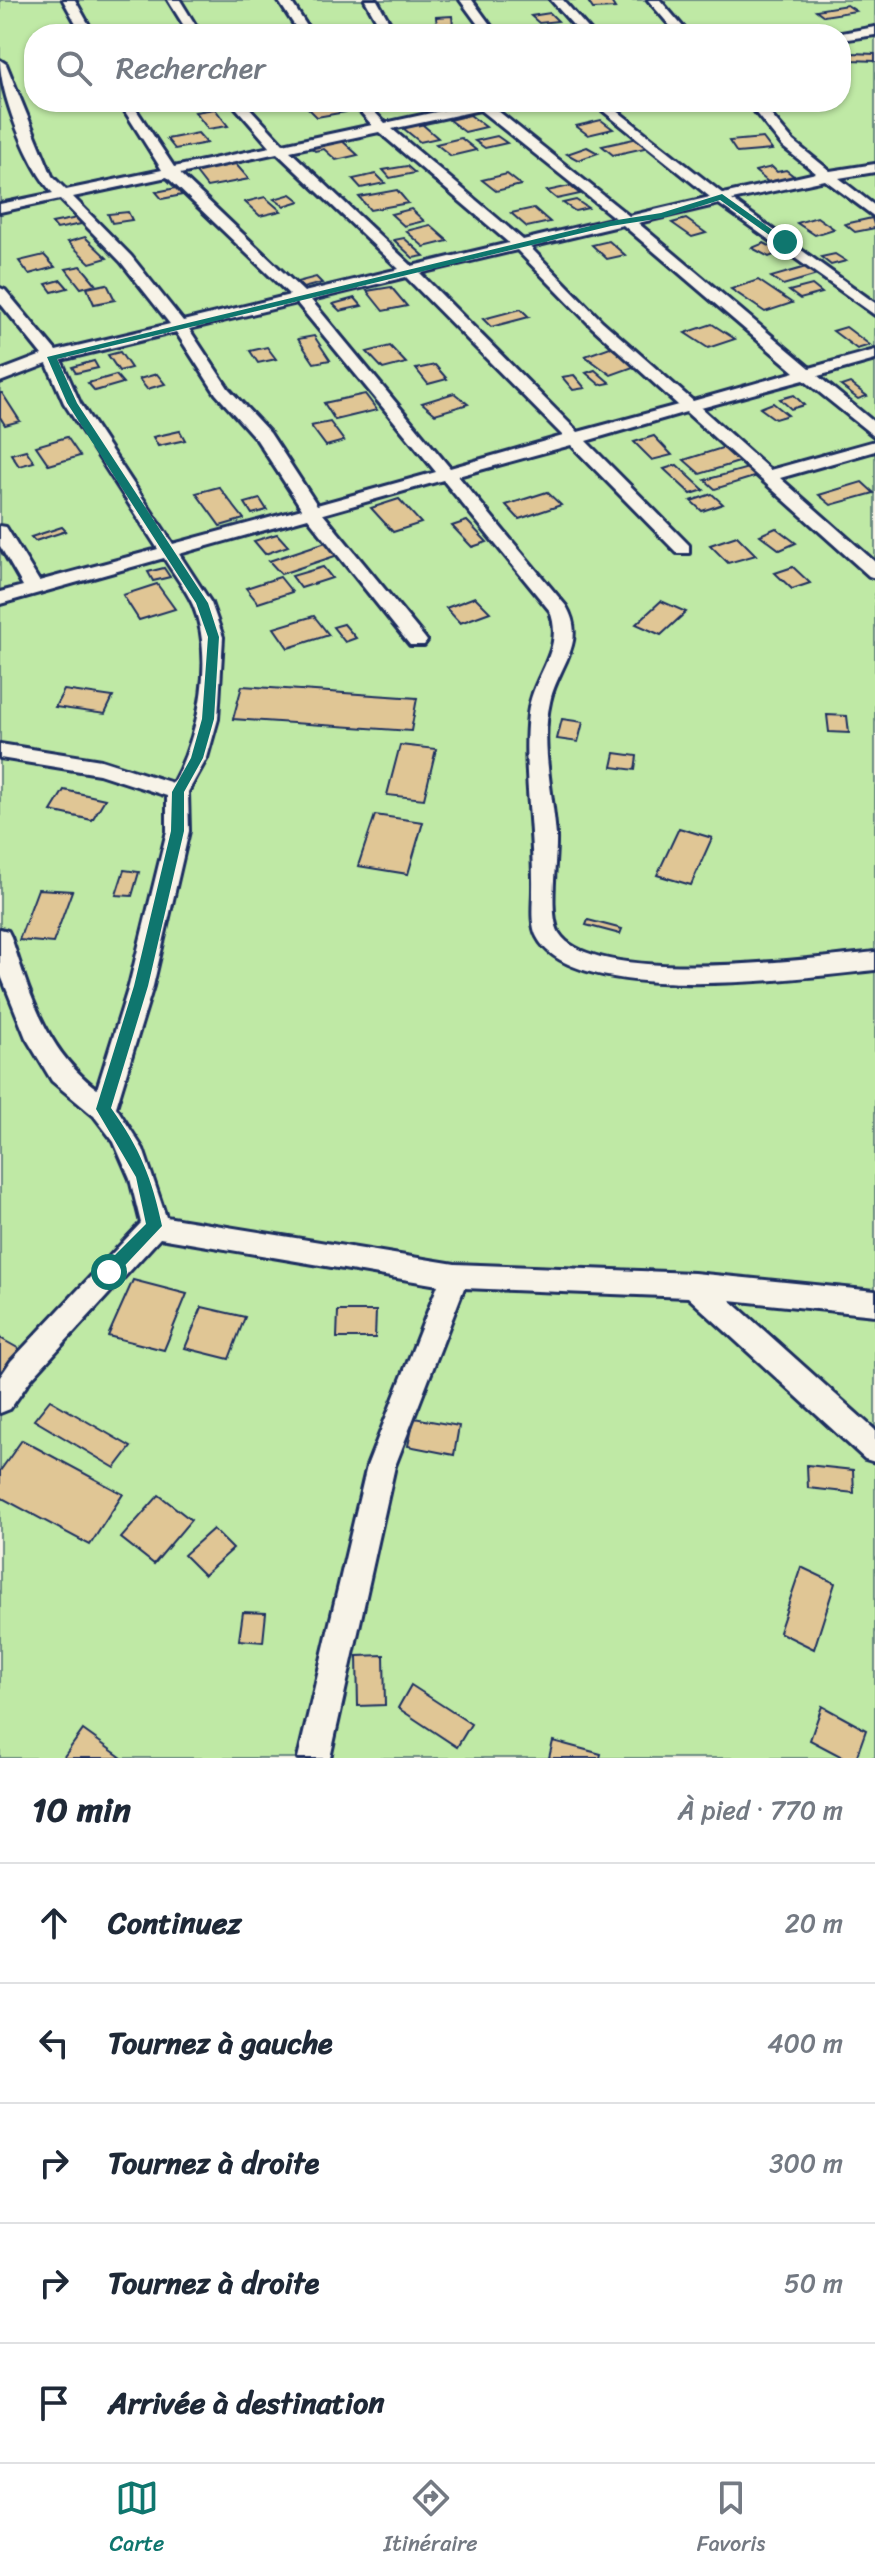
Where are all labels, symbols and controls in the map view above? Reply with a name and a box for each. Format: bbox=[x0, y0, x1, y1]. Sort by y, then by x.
search box bbox=[24, 24, 851, 112]
text: Rechercher bbox=[116, 41, 266, 95]
icon: search bbox=[52, 46, 96, 90]
route end bbox=[767, 224, 803, 260]
route start bbox=[91, 1254, 127, 1290]
text: 10 min bbox=[32, 1780, 131, 1840]
text: À pied · 770 m bbox=[678, 1787, 843, 1833]
text: Continuez bbox=[108, 1896, 242, 1950]
text: 20 m bbox=[785, 1900, 843, 1946]
icon: ahead bbox=[32, 1901, 76, 1945]
text: Tournez à gauche bbox=[108, 2016, 333, 2070]
text: 400 m bbox=[767, 2020, 843, 2066]
icon: left bbox=[32, 2021, 76, 2065]
text: Tournez à droite bbox=[108, 2136, 319, 2190]
text: 300 m bbox=[769, 2140, 843, 2186]
icon: right bbox=[32, 2141, 76, 2185]
text: Tournez à droite bbox=[108, 2256, 319, 2310]
text: 50 m bbox=[784, 2260, 843, 2306]
icon: right bbox=[32, 2261, 76, 2305]
text: Arrivée à destination bbox=[108, 2376, 385, 2430]
icon: arrive bbox=[32, 2381, 76, 2425]
tab: Carte bbox=[110, 2476, 164, 2563]
tab: Itinéraire bbox=[384, 2476, 478, 2563]
tab: Favoris bbox=[697, 2476, 765, 2563]

